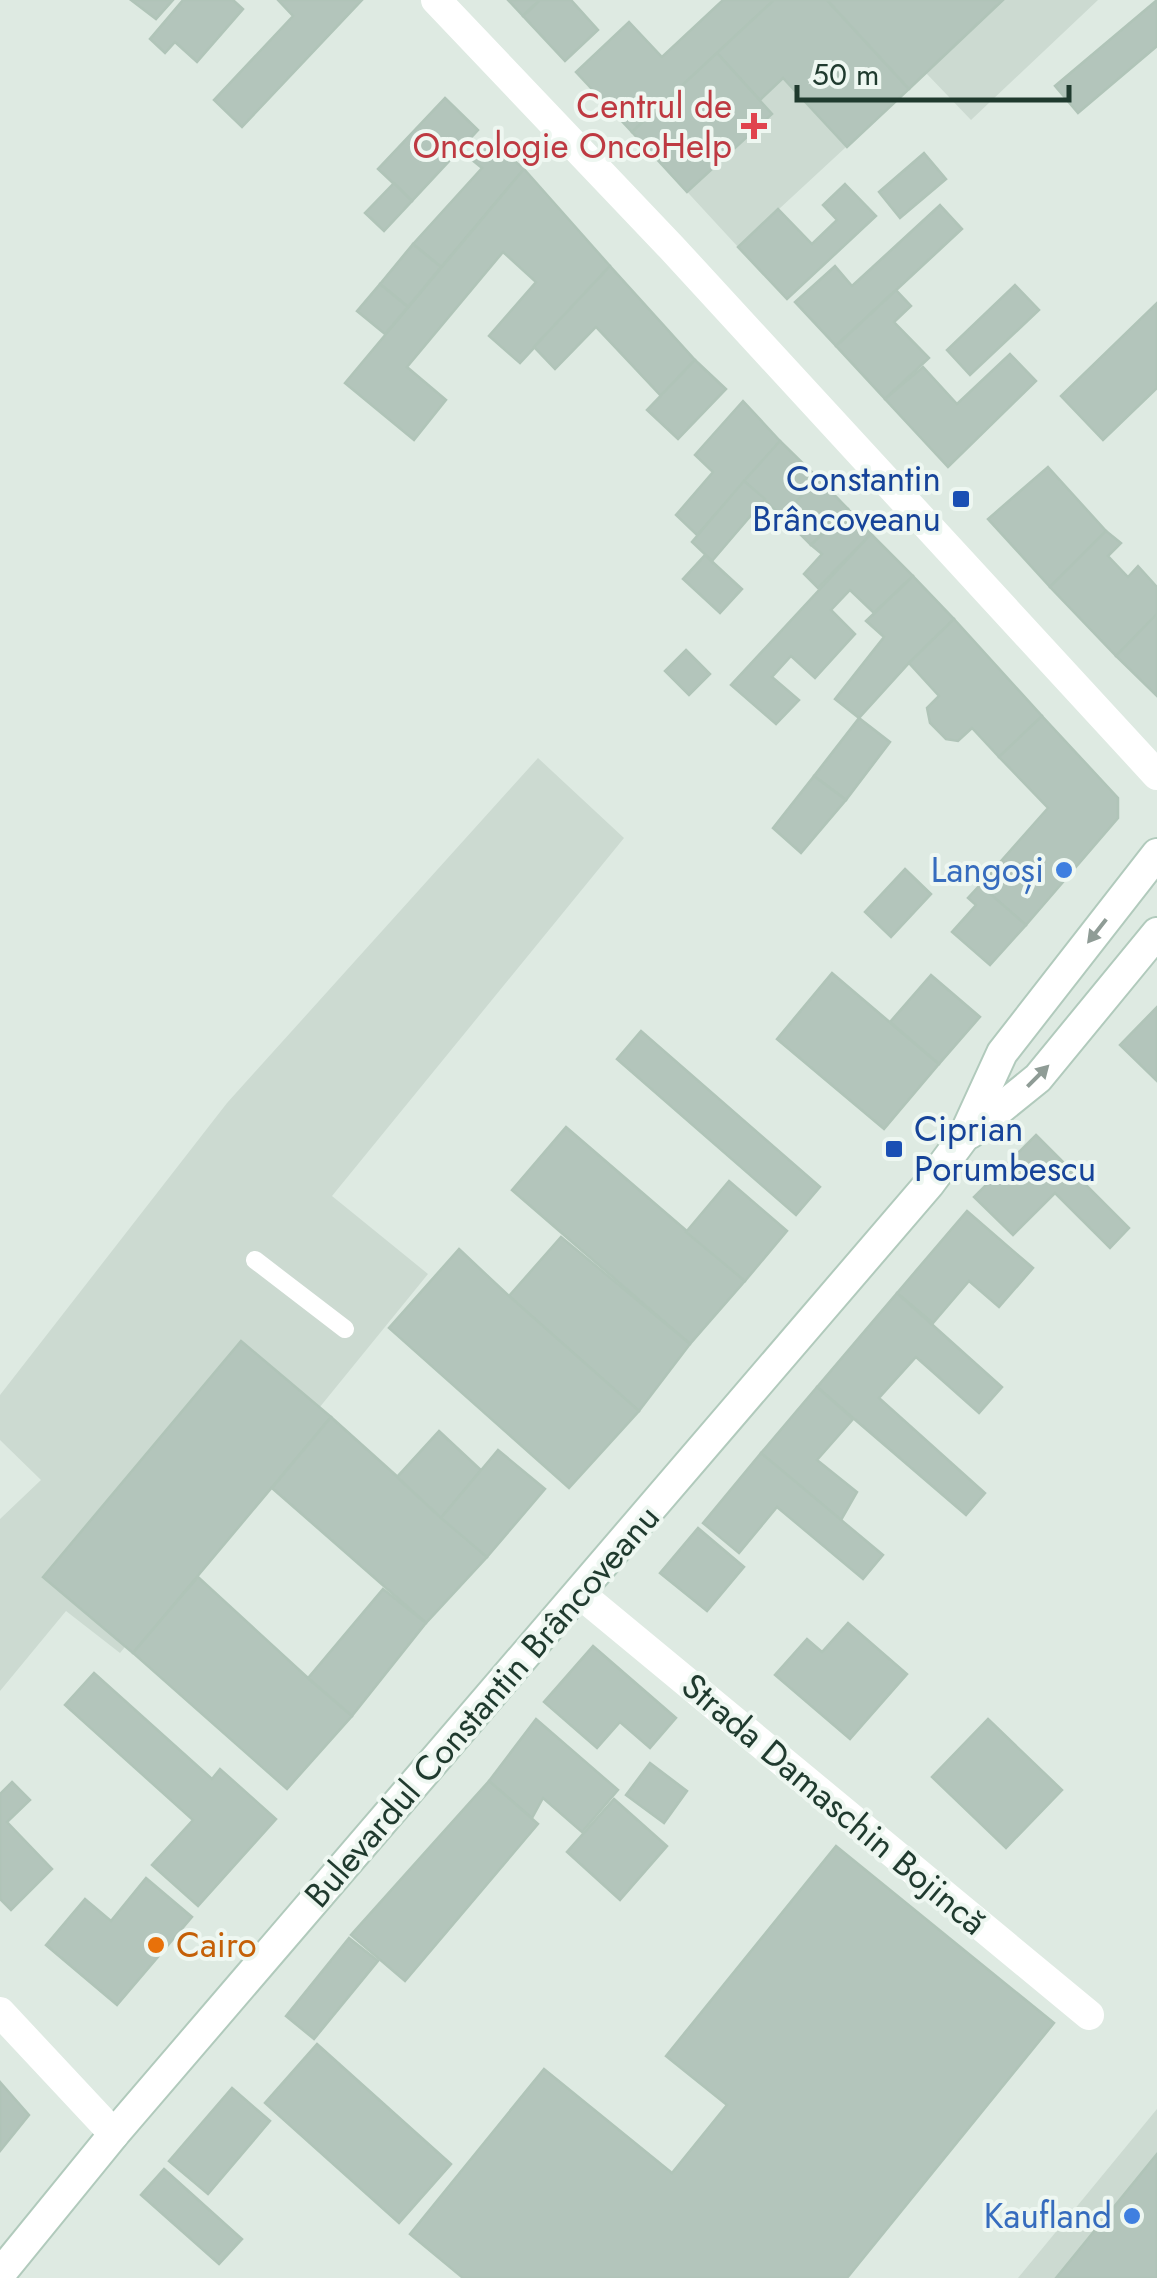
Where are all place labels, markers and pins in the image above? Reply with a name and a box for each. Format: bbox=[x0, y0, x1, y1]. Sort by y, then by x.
place label: Centrul de Oncologie OncoHelp bbox=[412, 81, 732, 171]
marker: Centrul de Oncologie OncoHelp bbox=[741, 113, 767, 139]
place label: Constantin Brâncoveanu bbox=[752, 454, 941, 544]
marker: Constantin Brâncoveanu bbox=[950, 488, 972, 510]
place label: Langoși bbox=[931, 845, 1044, 895]
marker: Langoși bbox=[1053, 859, 1075, 881]
place label: Ciprian Porumbescu bbox=[914, 1104, 1096, 1194]
marker: Ciprian Porumbescu bbox=[883, 1138, 905, 1160]
place label: Cairo bbox=[176, 1920, 257, 1970]
marker: Cairo bbox=[145, 1934, 167, 1956]
place label: Kaufland bbox=[984, 2191, 1112, 2241]
marker: Kaufland bbox=[1121, 2205, 1143, 2227]

